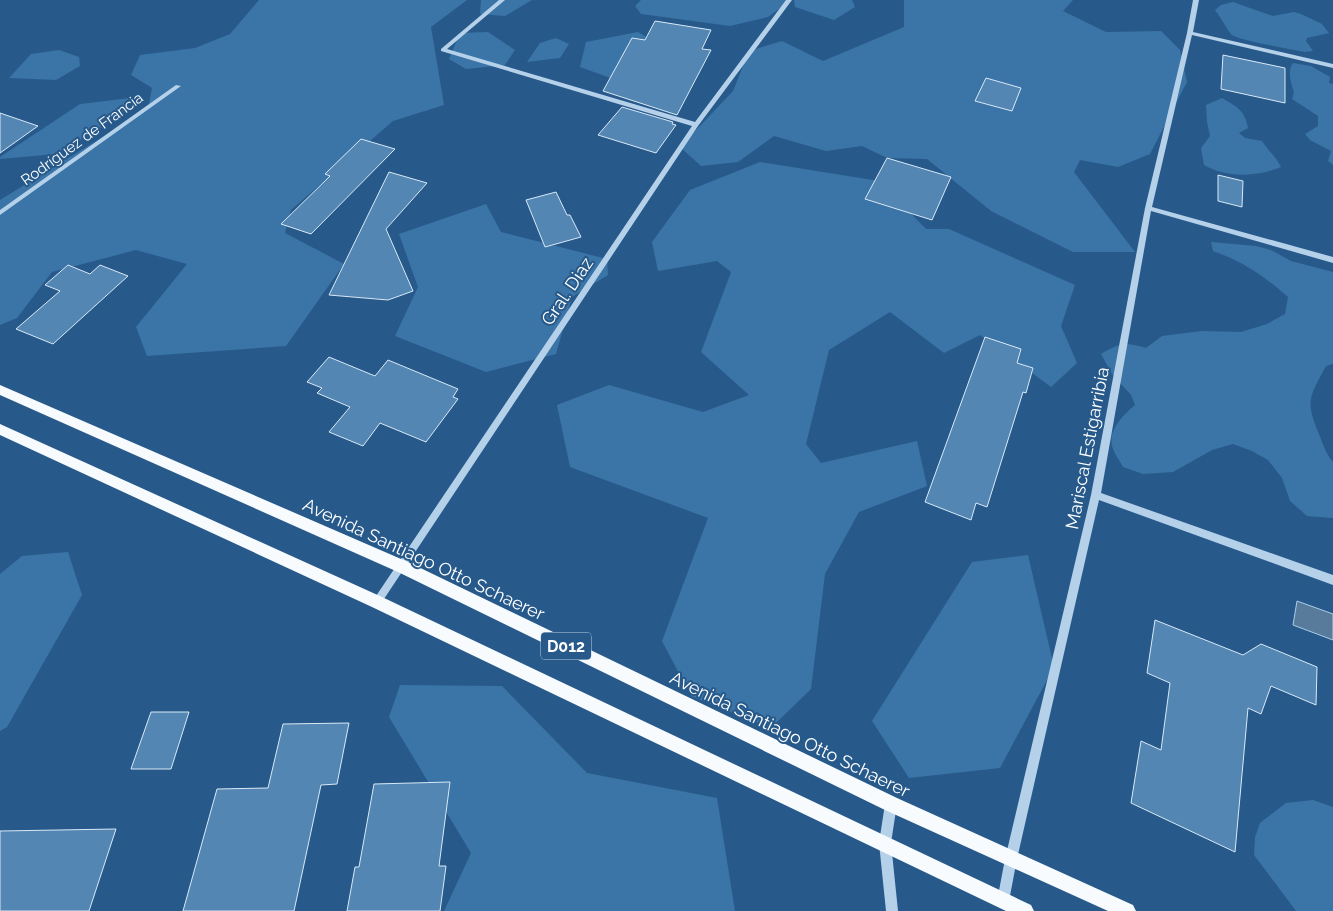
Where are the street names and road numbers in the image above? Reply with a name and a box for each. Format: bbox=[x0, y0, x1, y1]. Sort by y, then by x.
street label: Rodríguez de Francia bbox=[17, 89, 147, 189]
street label: Gral. Diaz bbox=[537, 253, 597, 329]
street label: Mariscal Estigarribia bbox=[1061, 365, 1113, 531]
street label: Avenida Santiago Otto Schaerer bbox=[300, 494, 549, 625]
road number: D012 bbox=[541, 632, 591, 659]
street label: Avenida Santiago Otto Schaerer bbox=[667, 667, 914, 802]

